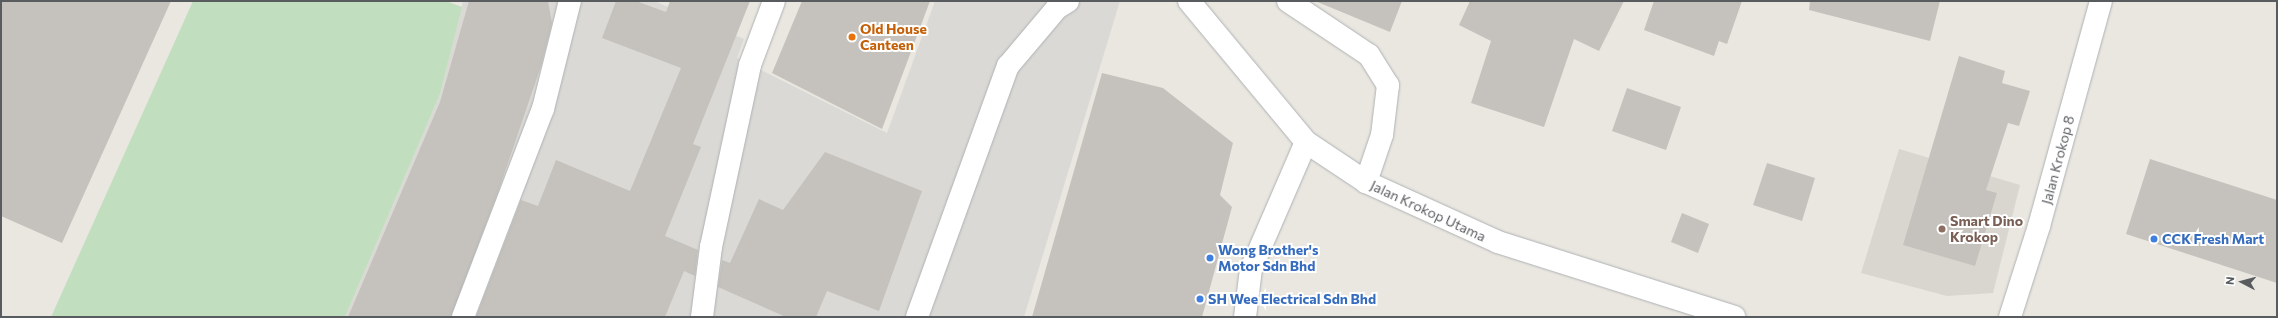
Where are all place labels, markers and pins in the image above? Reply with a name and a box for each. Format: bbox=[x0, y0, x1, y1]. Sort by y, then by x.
place label: Old House Canteen bbox=[860, 21, 927, 54]
marker: Old House Canteen bbox=[847, 32, 857, 42]
place label: Smart Dino Krokop bbox=[1950, 213, 2023, 246]
marker: Smart Dino Krokop bbox=[1937, 224, 1947, 234]
place label: CCK Fresh Mart bbox=[2162, 231, 2264, 247]
marker: CCK Fresh Mart bbox=[2149, 234, 2159, 244]
place label: Wong Brother's Motor Sdn Bhd bbox=[1218, 242, 1319, 274]
marker: Wong Brother's Motor Sdn Bhd bbox=[1205, 253, 1215, 263]
place label: SH Wee Electrical Sdn Bhd bbox=[1208, 291, 1376, 307]
marker: SH Wee Electrical Sdn Bhd bbox=[1195, 294, 1205, 304]

